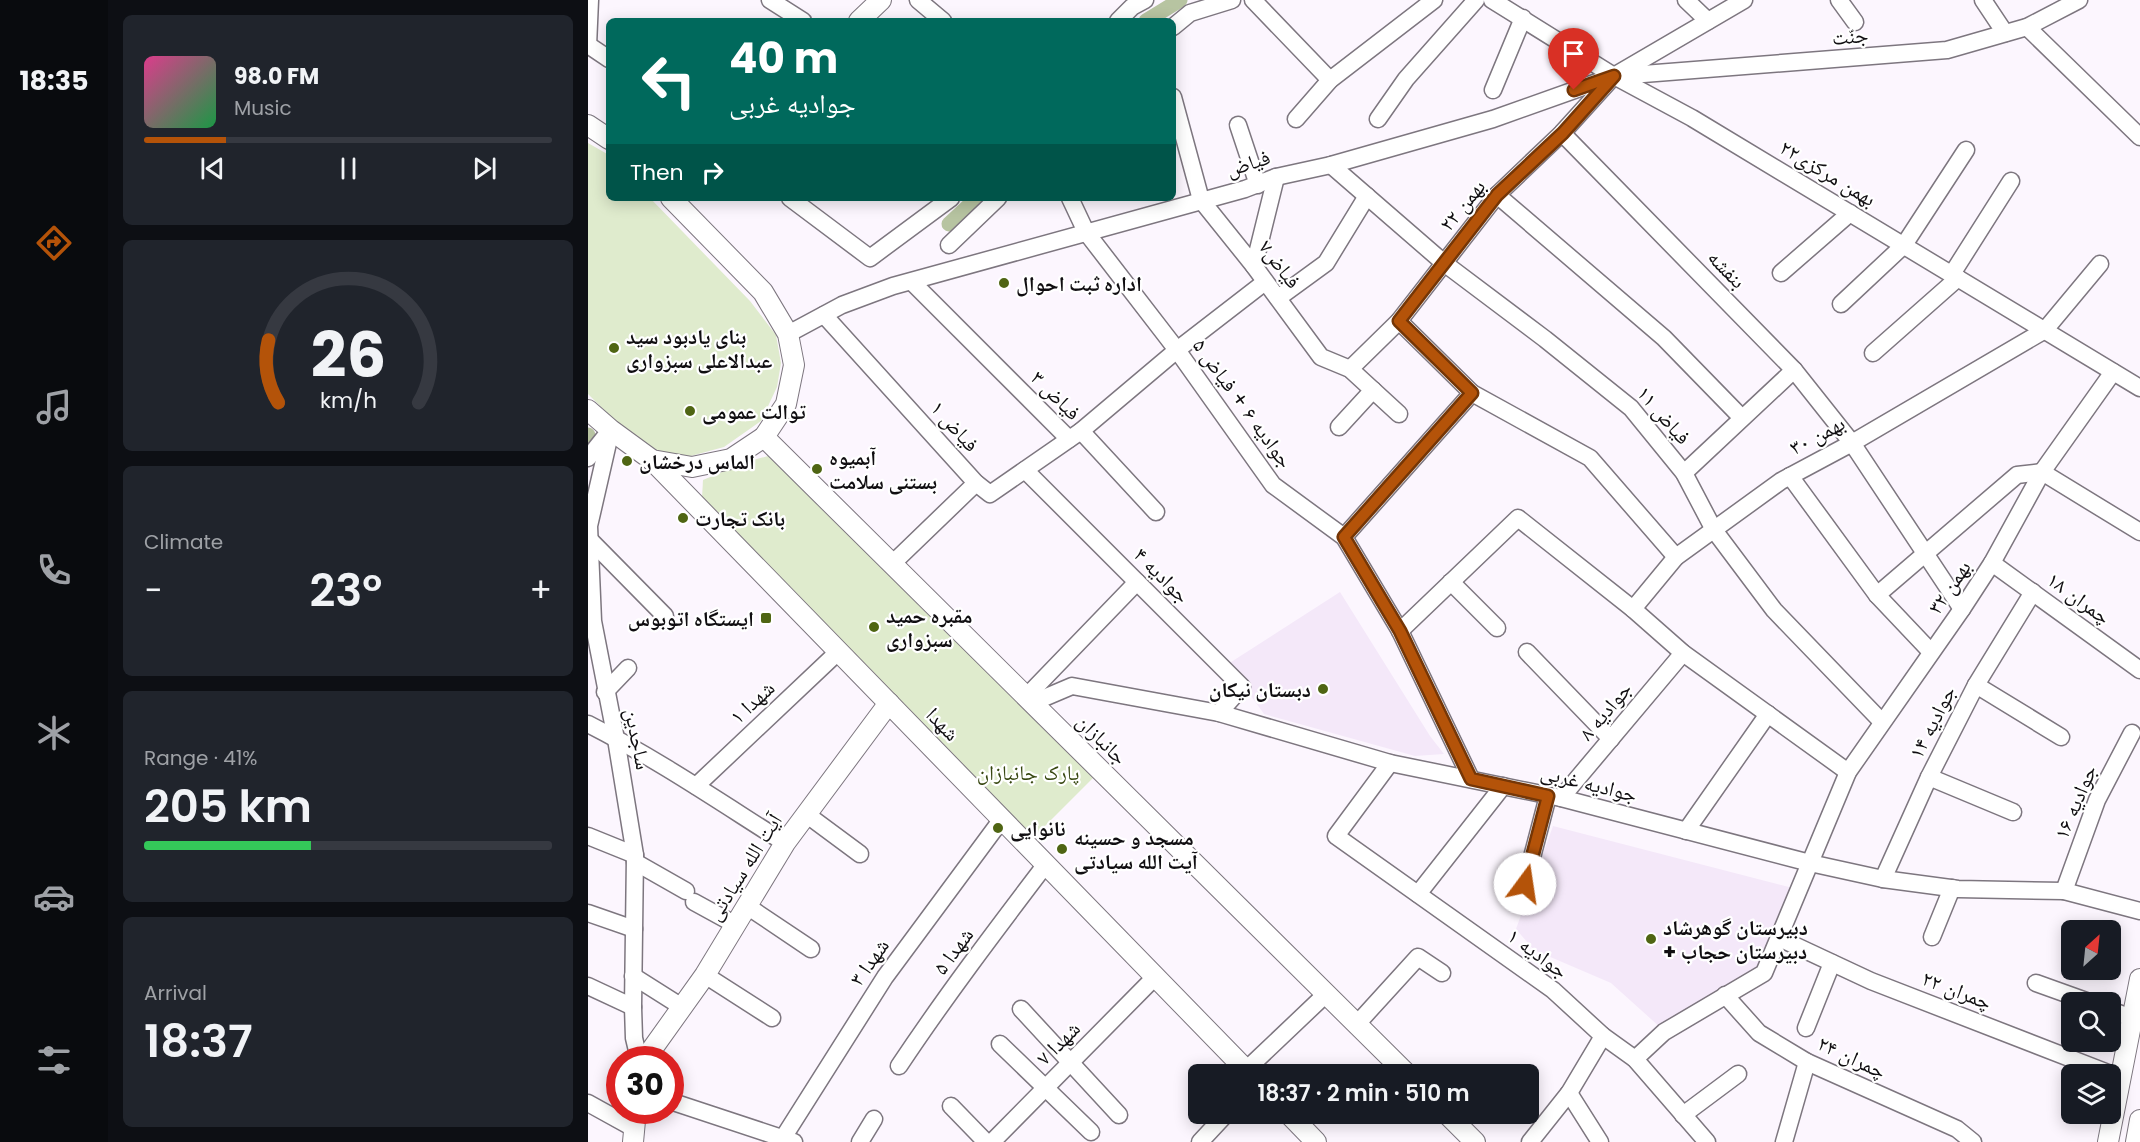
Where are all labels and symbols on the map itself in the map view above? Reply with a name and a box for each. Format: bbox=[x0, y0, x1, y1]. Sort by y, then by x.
street label: جنّت bbox=[1830, 20, 1870, 52]
pin bbox=[1548, 28, 1599, 90]
street label: ۲۲بهمن مرکزی bbox=[1774, 133, 1882, 213]
street label: فیاض bbox=[1222, 142, 1274, 184]
street label: بهمن ۲۲ bbox=[1432, 173, 1492, 237]
street label: فیاض۷ bbox=[1252, 234, 1308, 294]
street label: بنفشه bbox=[1701, 243, 1753, 295]
place label: اداره ثبت احوال bbox=[1016, 269, 1142, 298]
marker: اداره ثبت احوال bbox=[997, 276, 1011, 290]
place label: بنای یادبود سید عبدالاعلی سبزواری bbox=[626, 322, 772, 375]
street label: جوادیه ۶ + فیاض ۵ bbox=[1186, 332, 1300, 474]
marker: بنای یادبود سید عبدالاعلی سبزواری bbox=[607, 341, 621, 355]
street label: فیاض ۳ bbox=[1025, 364, 1087, 426]
street label: فیاض ۱۱ bbox=[1630, 379, 1698, 451]
street label: فیاض ۱ bbox=[924, 394, 986, 458]
place label: توالت عمومی bbox=[702, 397, 806, 426]
marker: توالت عمومی bbox=[683, 404, 697, 418]
street label: بهمن ۳۰ bbox=[1784, 408, 1850, 462]
place label: آبمیوه بستنی سلامت bbox=[829, 443, 937, 496]
place label: الماس درخشان bbox=[639, 447, 755, 476]
marker: الماس درخشان bbox=[620, 454, 634, 468]
marker: آبمیوه بستنی سلامت bbox=[810, 462, 824, 476]
place label: بانک تجارت bbox=[695, 504, 785, 533]
marker: بانک تجارت bbox=[676, 511, 690, 525]
street label: جوادیه ۴ bbox=[1127, 540, 1197, 610]
street label: بهمن ۳۲ bbox=[1920, 554, 1978, 620]
street label: چمران ۱۸ bbox=[2041, 565, 2117, 631]
place label: مقبره حمید سبزواری bbox=[886, 601, 972, 654]
place label: ایستگاه اتوبوس bbox=[628, 604, 754, 633]
marker: ایستگاه اتوبوس bbox=[759, 611, 773, 625]
marker: مقبره حمید سبزواری bbox=[867, 620, 881, 634]
street label: شهدا ۱ bbox=[723, 674, 781, 730]
place label: دبستان نیکان bbox=[1209, 675, 1311, 704]
street label: جوادیه ۸ bbox=[1572, 675, 1638, 747]
street label: جوادیه ۱۴ bbox=[1901, 681, 1963, 763]
marker: دبستان نیکان bbox=[1316, 682, 1330, 696]
street label: شهدا bbox=[920, 701, 966, 747]
street label: ساجدین bbox=[618, 706, 658, 772]
street label: جانبازان bbox=[1070, 707, 1134, 771]
street label: جوادیه غربی bbox=[1538, 757, 1640, 809]
park label: پارک جانبازان bbox=[977, 758, 1079, 787]
street label: جوادیه ۱۶ bbox=[2046, 760, 2104, 844]
street label: آیت الله سیادتی bbox=[699, 807, 789, 926]
place label: نانوایی bbox=[1010, 814, 1066, 843]
marker: نانوایی bbox=[991, 821, 1005, 835]
place label: مسجد و حسینه آیت الله سیادتی bbox=[1074, 823, 1198, 876]
marker: مسجد و حسینه آیت الله سیادتی bbox=[1055, 842, 1069, 856]
position arrow bbox=[1493, 852, 1557, 916]
place label: دبیرستان گوهرشاد + دبیرستان حجاب bbox=[1663, 913, 1808, 966]
north arrow bbox=[2061, 920, 2121, 980]
street label: جوادیه ۱ bbox=[1502, 921, 1574, 985]
street label: شهدا ۵ bbox=[926, 922, 980, 980]
street label: شهدا ۳ bbox=[842, 932, 896, 992]
marker: دبیرستان گوهرشاد + دبیرستان حجاب bbox=[1644, 932, 1658, 946]
street label: چمران ۲۲ bbox=[1918, 964, 1996, 1016]
street label: شهدا ۷ bbox=[1029, 1014, 1087, 1072]
street label: چمران ۲۴ bbox=[1813, 1029, 1891, 1085]
speed limit sign: 30 bbox=[606, 1046, 684, 1124]

